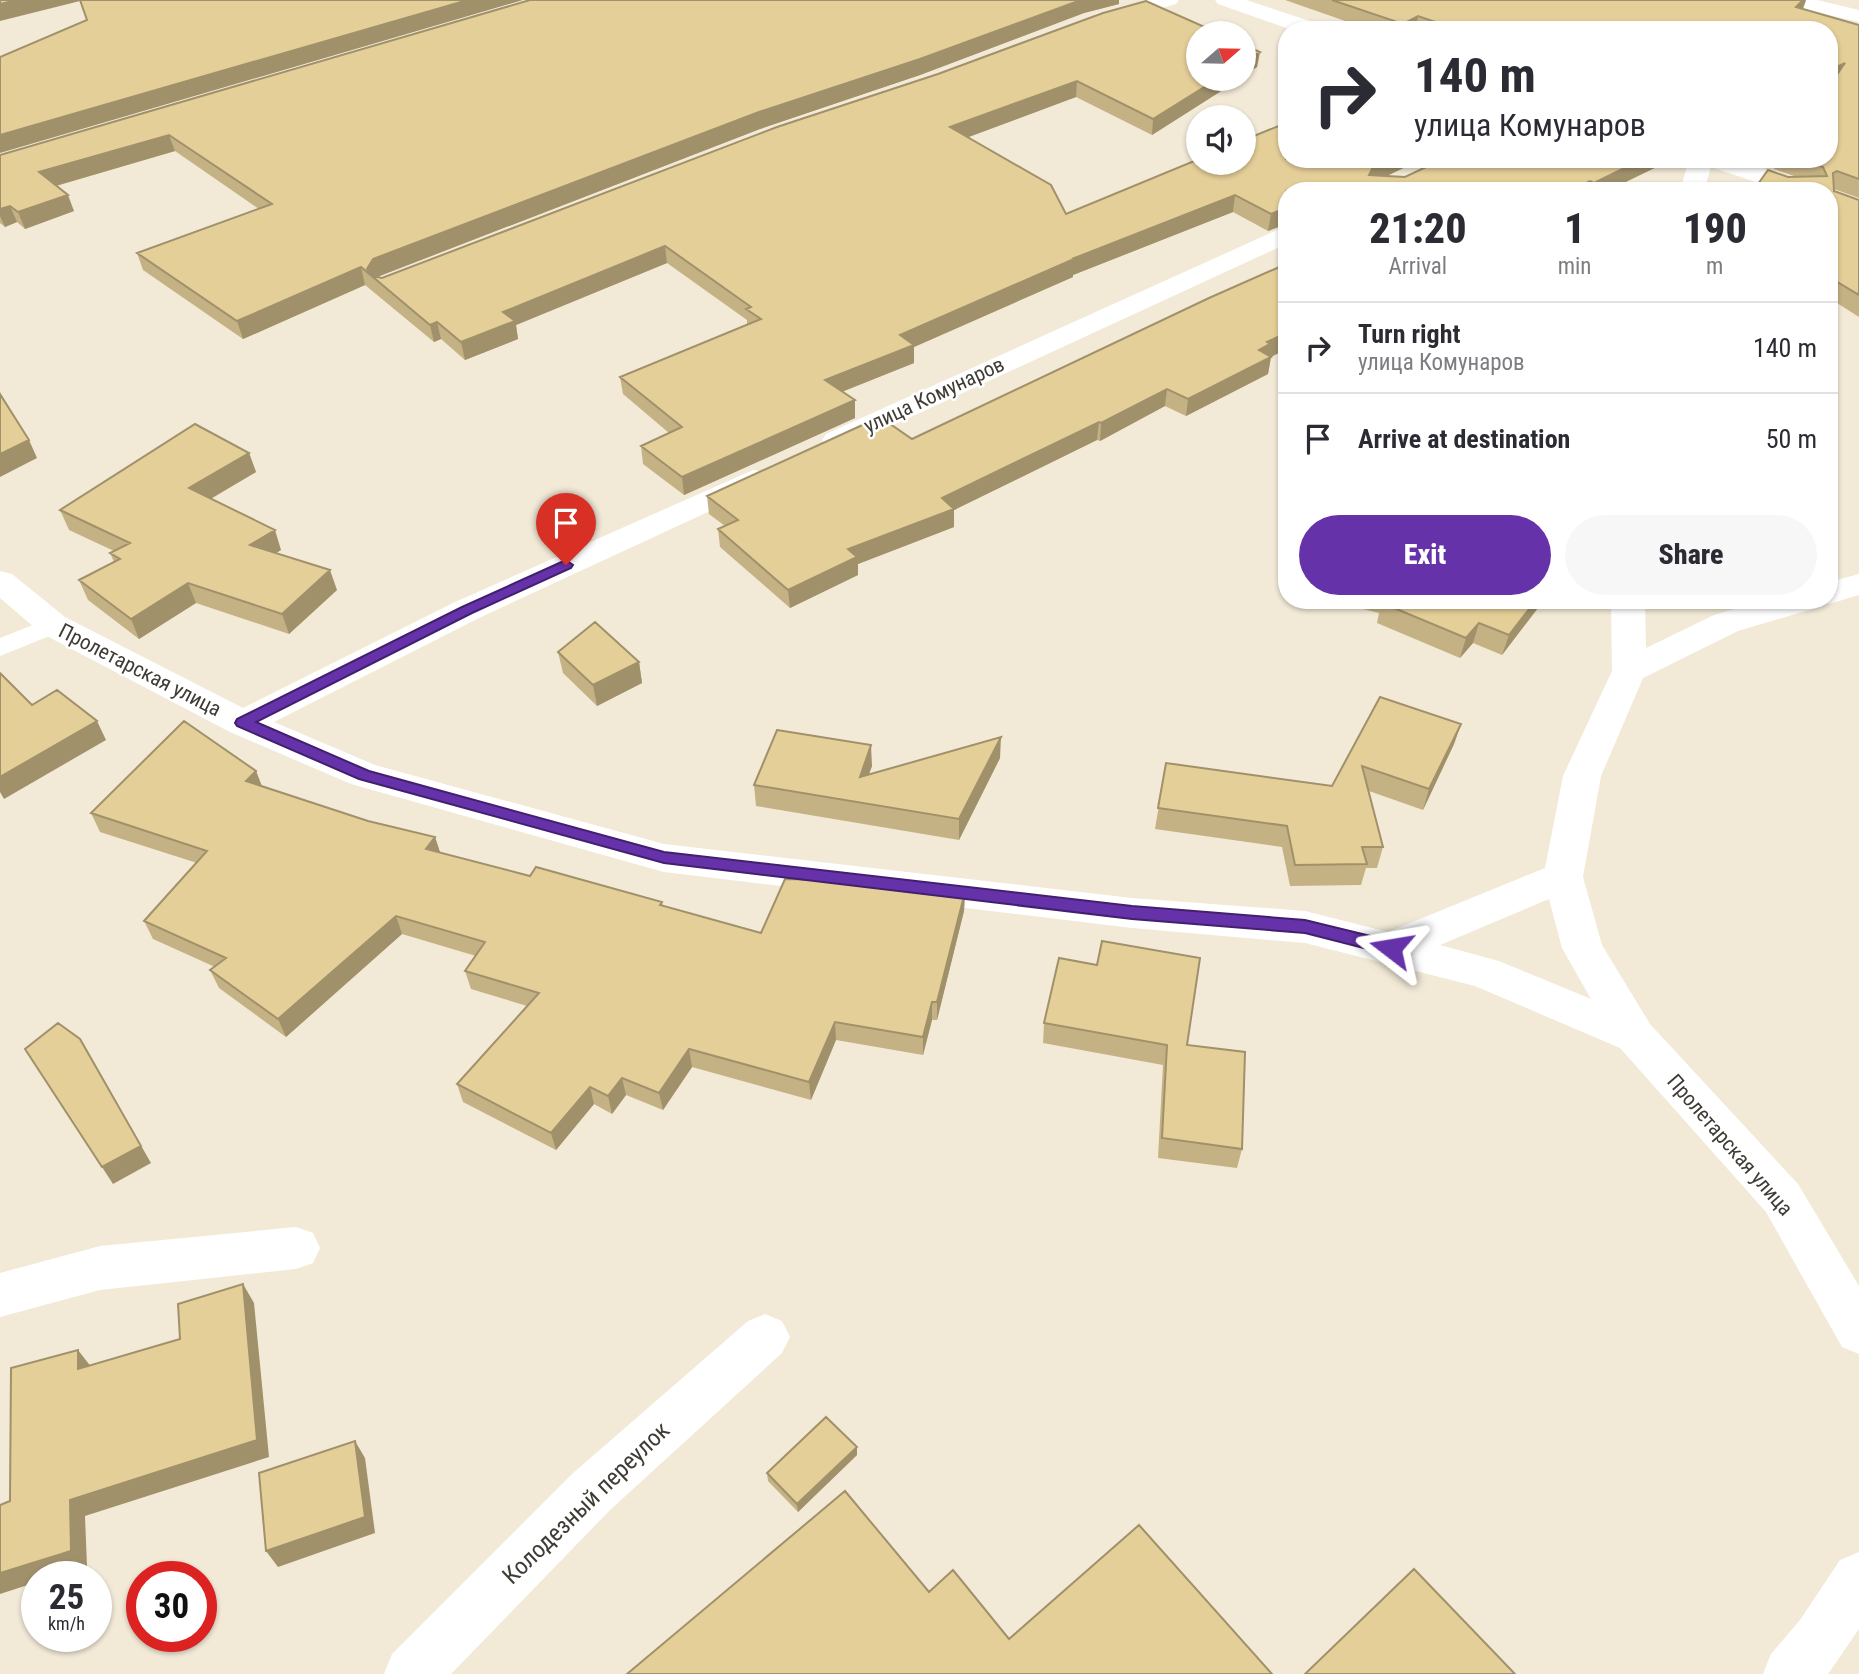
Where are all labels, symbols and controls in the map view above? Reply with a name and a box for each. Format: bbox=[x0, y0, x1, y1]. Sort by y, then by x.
north arrow bbox=[1186, 21, 1256, 91]
map controls bbox=[1186, 21, 1256, 175]
text: 140 m bbox=[1414, 47, 1536, 104]
icon: right bbox=[1299, 49, 1390, 140]
button: sound bbox=[1186, 105, 1256, 175]
text: улица Комунаров bbox=[1414, 106, 1646, 144]
text: 21:20 bbox=[1369, 204, 1466, 253]
text: 1 bbox=[1564, 204, 1585, 253]
text: 190 bbox=[1683, 204, 1747, 253]
text: Arrival bbox=[1389, 253, 1447, 280]
text: min bbox=[1558, 253, 1591, 280]
text: m bbox=[1706, 253, 1723, 280]
text: Turn right bbox=[1358, 319, 1460, 349]
icon: right bbox=[1299, 329, 1337, 367]
text: 140 m bbox=[1753, 333, 1817, 363]
text: улица Комунаров bbox=[1358, 349, 1525, 376]
street label: улица Комунаров bbox=[860, 352, 1008, 438]
icon: arrive bbox=[1299, 420, 1337, 458]
text: Arrive at destination bbox=[1358, 424, 1570, 454]
text: 50 m bbox=[1766, 424, 1817, 454]
pin bbox=[536, 493, 596, 565]
icon: arrive bbox=[547, 504, 585, 542]
button: Exit bbox=[1299, 515, 1551, 595]
button: Share bbox=[1565, 515, 1817, 595]
street label: Пролетарская улица bbox=[55, 619, 225, 721]
position arrow bbox=[1354, 911, 1428, 985]
street label: Пролетарская улица bbox=[1662, 1070, 1798, 1220]
street label: Колодезный переулок bbox=[497, 1416, 676, 1590]
speed limit sign: 30 bbox=[126, 1561, 217, 1652]
text: 25 bbox=[49, 1577, 84, 1618]
text: km/h bbox=[48, 1613, 85, 1634]

